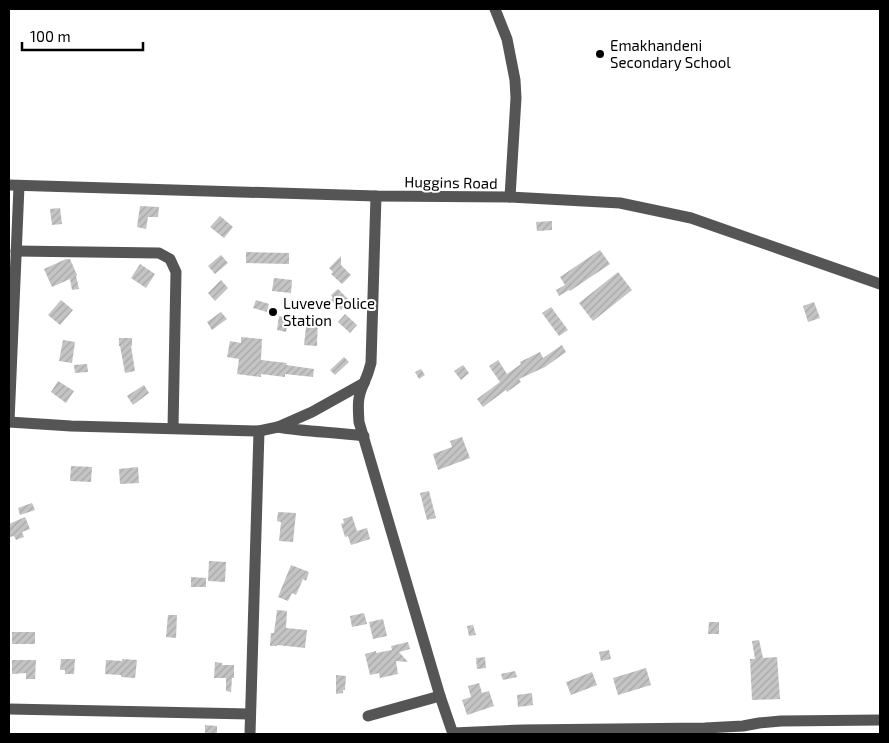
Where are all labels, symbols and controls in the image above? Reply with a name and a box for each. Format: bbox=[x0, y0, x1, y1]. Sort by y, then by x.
scale bar bbox=[22, 20, 144, 52]
text: 100 m bbox=[30, 27, 71, 45]
place label: Emakhandeni Secondary School bbox=[610, 36, 731, 71]
marker: Emakhandeni Secondary School bbox=[594, 48, 606, 60]
street label: Huggins Road bbox=[404, 172, 498, 192]
place label: Luveve Police Station bbox=[283, 294, 375, 329]
marker: Luveve Police Station bbox=[267, 306, 279, 318]

